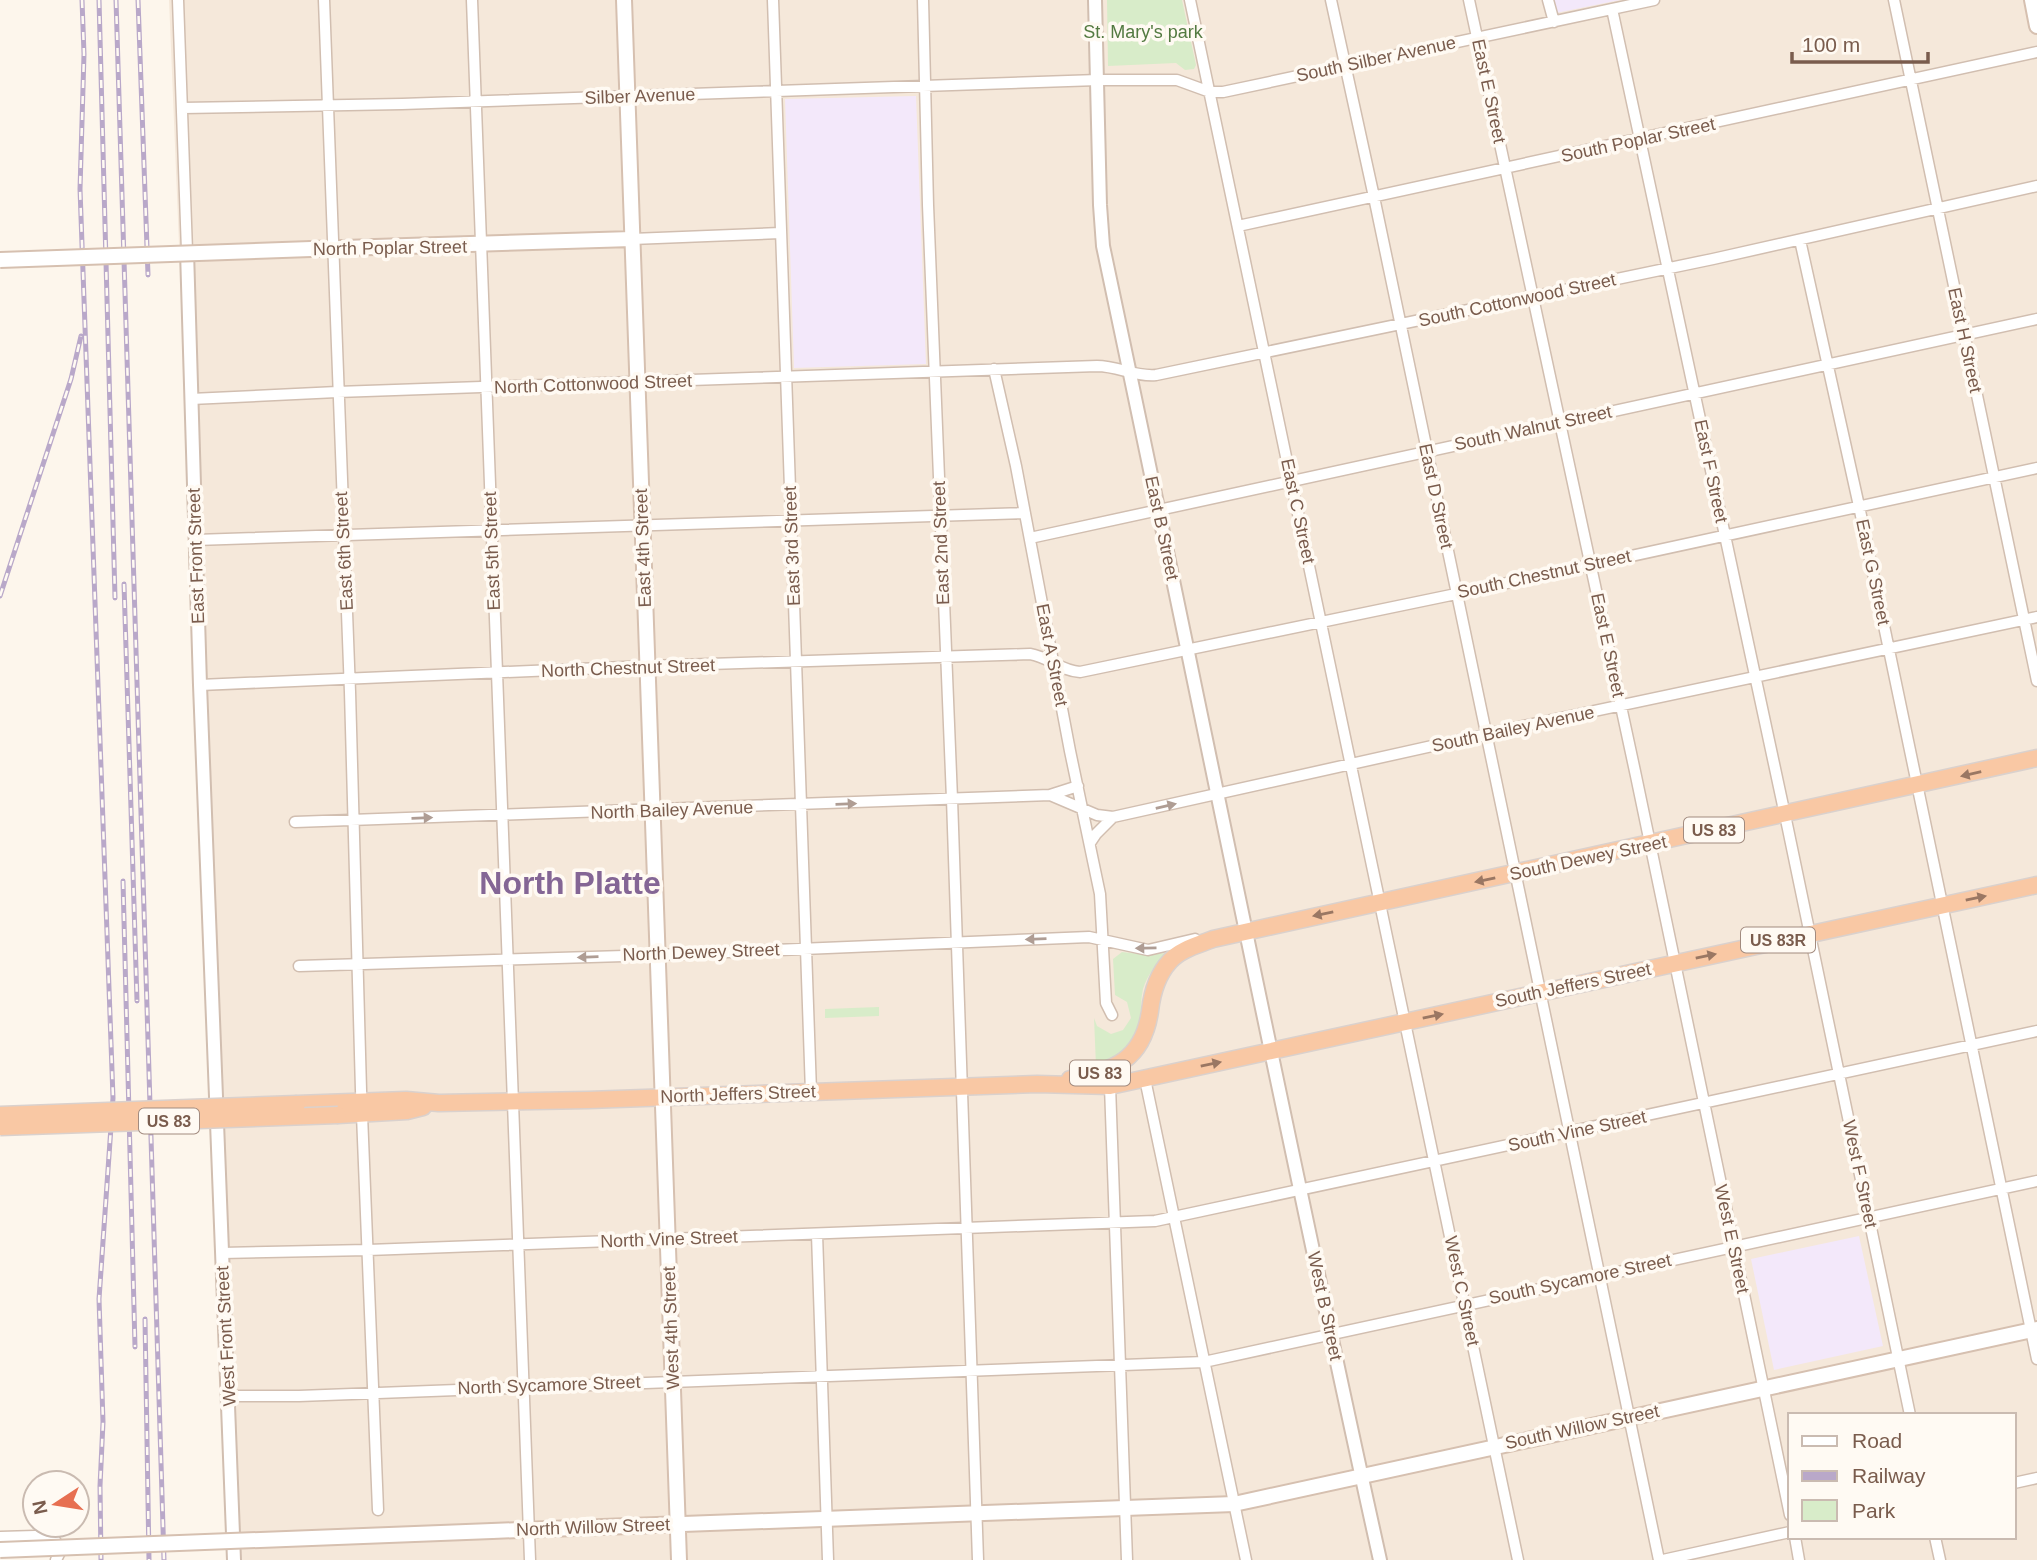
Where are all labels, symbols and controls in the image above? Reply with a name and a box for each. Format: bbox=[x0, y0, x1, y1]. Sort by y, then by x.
scale bar bbox=[1792, 21, 1928, 65]
park label: St. Mary's park bbox=[1083, 22, 1204, 42]
street label: South Silber Avenue bbox=[1294, 32, 1458, 86]
text: 100 m bbox=[1802, 33, 1860, 56]
street label: East E Street bbox=[1468, 37, 1510, 145]
street label: Silber Avenue bbox=[584, 84, 696, 108]
street label: South Poplar Street bbox=[1559, 114, 1717, 166]
street label: North Poplar Street bbox=[313, 237, 467, 259]
street label: South Cottonwood Street bbox=[1417, 269, 1617, 331]
street label: East H Street bbox=[1944, 286, 1986, 394]
street label: North Cottonwood Street bbox=[494, 371, 692, 397]
street label: South Walnut Street bbox=[1452, 402, 1614, 454]
street label: East F Street bbox=[1690, 418, 1732, 524]
street label: East D Street bbox=[1415, 442, 1457, 550]
street label: East C Street bbox=[1277, 457, 1319, 565]
street label: East B Street bbox=[1141, 474, 1183, 582]
street label: East 2nd Street bbox=[929, 481, 953, 605]
street label: East 3rd Street bbox=[780, 486, 804, 606]
street label: East Front Street bbox=[184, 488, 208, 624]
street label: East 4th Street bbox=[631, 488, 655, 608]
street label: East 6th Street bbox=[331, 491, 357, 611]
street label: East 5th Street bbox=[480, 491, 504, 611]
street label: East G Street bbox=[1852, 517, 1894, 627]
street label: South Chestnut Street bbox=[1455, 546, 1633, 602]
street label: East E Street bbox=[1587, 591, 1629, 699]
street label: East A Street bbox=[1032, 602, 1072, 708]
street label: North Chestnut Street bbox=[541, 655, 715, 681]
street label: South Bailey Avenue bbox=[1430, 702, 1596, 756]
one-way arrow bbox=[1959, 769, 1981, 780]
street label: North Bailey Avenue bbox=[590, 797, 754, 823]
one-way arrow bbox=[835, 798, 857, 809]
one-way arrow bbox=[1155, 800, 1177, 811]
one-way arrow bbox=[412, 813, 434, 824]
road number: US 83 bbox=[1684, 818, 1744, 842]
street label: South Dewey Street bbox=[1508, 832, 1668, 884]
district label: North Platte bbox=[479, 865, 661, 901]
one-way arrow bbox=[1474, 875, 1496, 886]
one-way arrow bbox=[1965, 892, 1987, 903]
one-way arrow bbox=[1312, 909, 1334, 920]
road number: US 83R bbox=[1741, 928, 1815, 952]
one-way arrow bbox=[1024, 933, 1046, 945]
street label: North Dewey Street bbox=[622, 939, 780, 965]
one-way arrow bbox=[1134, 942, 1156, 954]
one-way arrow bbox=[1695, 950, 1717, 961]
one-way arrow bbox=[577, 951, 599, 962]
street label: South Jeffers Street bbox=[1493, 959, 1653, 1011]
one-way arrow bbox=[1422, 1010, 1444, 1021]
one-way arrow bbox=[1200, 1059, 1222, 1070]
road number: US 83 bbox=[1070, 1060, 1130, 1086]
street label: North Jeffers Street bbox=[660, 1081, 816, 1107]
street label: South Vine Street bbox=[1506, 1107, 1648, 1155]
road number: US 83 bbox=[139, 1108, 199, 1134]
street label: West F Street bbox=[1839, 1118, 1881, 1230]
street label: West E Street bbox=[1711, 1183, 1753, 1295]
street label: North Vine Street bbox=[600, 1227, 738, 1251]
street label: West C Street bbox=[1441, 1234, 1483, 1348]
street label: West B Street bbox=[1304, 1250, 1346, 1362]
street label: South Sycamore Street bbox=[1487, 1250, 1673, 1308]
street label: West Front Street bbox=[212, 1265, 240, 1407]
street label: West 4th Street bbox=[659, 1266, 683, 1390]
street label: North Sycamore Street bbox=[457, 1372, 641, 1398]
street label: South Willow Street bbox=[1503, 1401, 1661, 1453]
legend bbox=[1788, 1413, 2016, 1539]
text: Road bbox=[1852, 1429, 1902, 1452]
text: Railway bbox=[1852, 1464, 1926, 1487]
north arrow bbox=[21, 1469, 91, 1539]
text: N bbox=[28, 1499, 52, 1516]
text: Park bbox=[1852, 1499, 1896, 1522]
street label: North Willow Street bbox=[516, 1514, 670, 1540]

